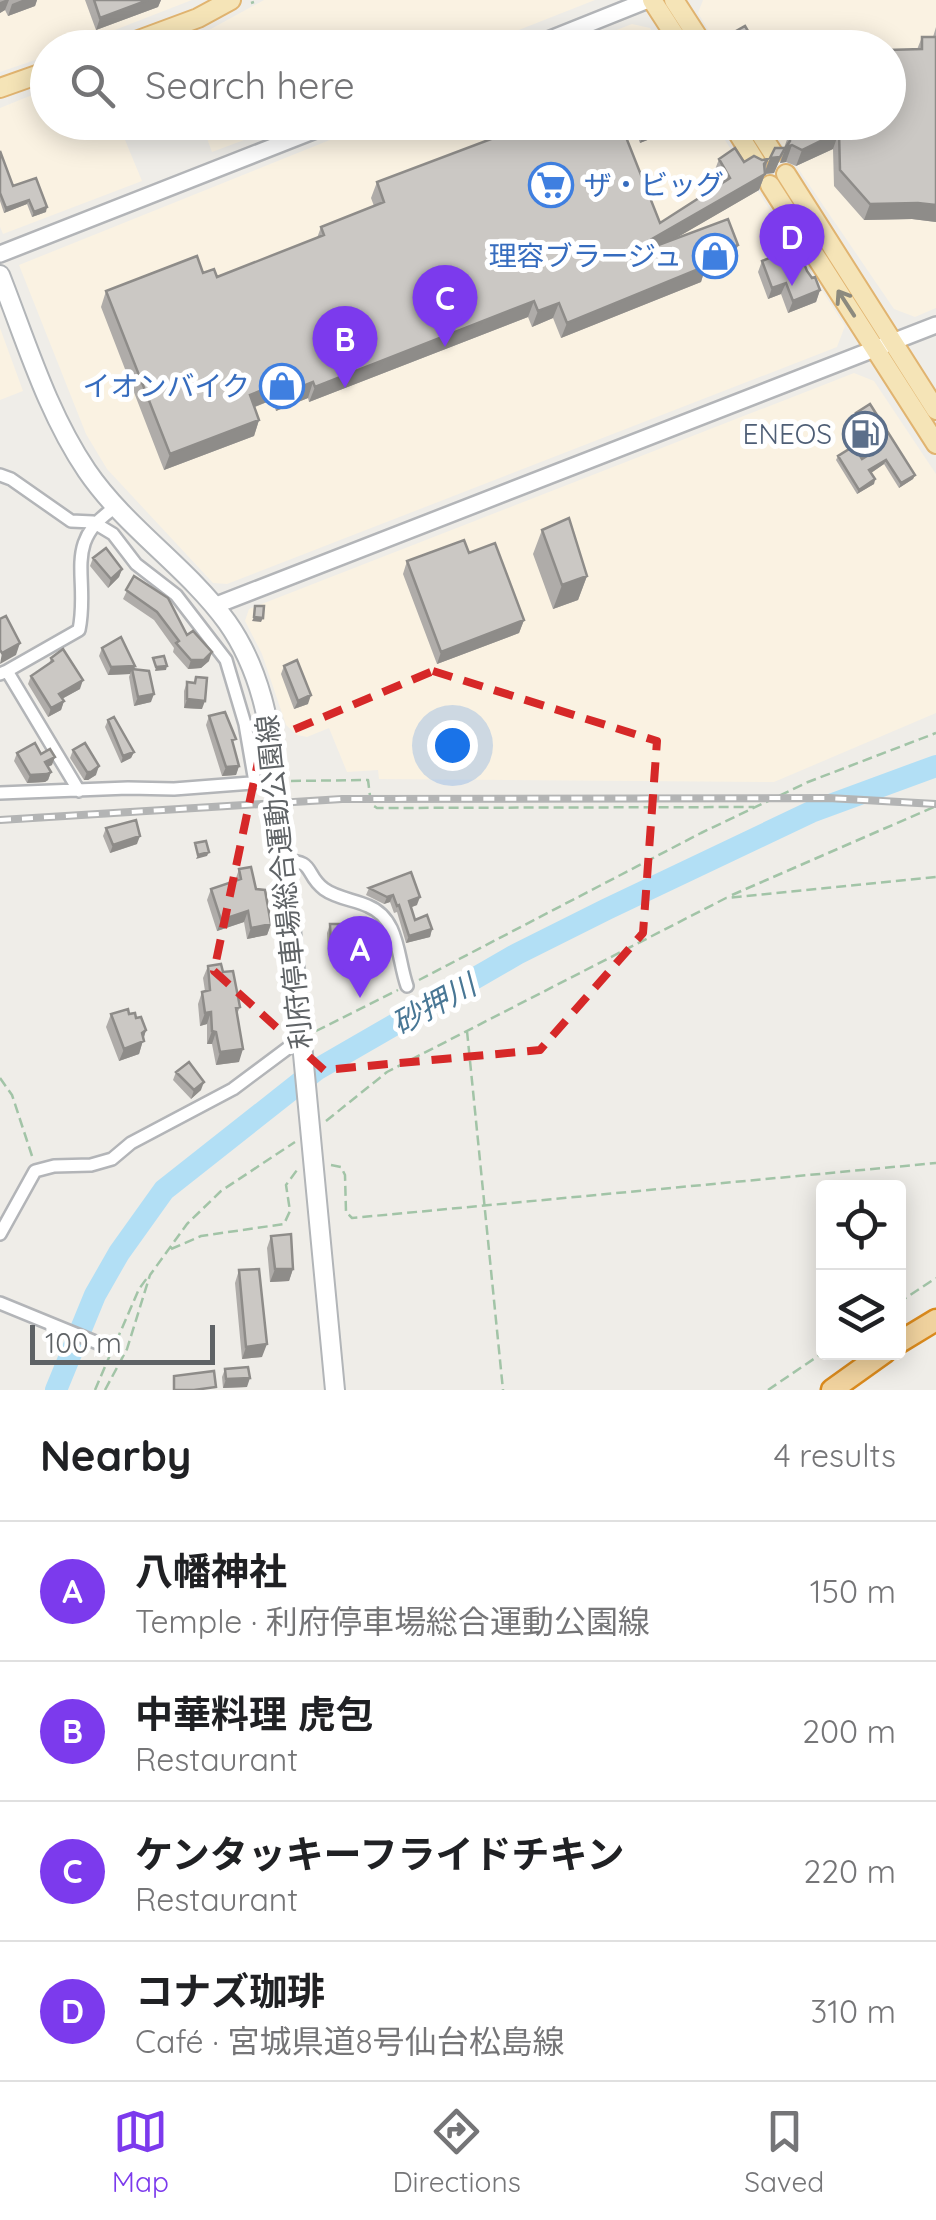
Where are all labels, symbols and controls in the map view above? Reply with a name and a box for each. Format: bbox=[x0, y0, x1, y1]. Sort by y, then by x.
search box bbox=[30, 30, 906, 140]
icon: search bbox=[65, 58, 120, 113]
text: Search here bbox=[145, 61, 355, 109]
supermarket icon: ザ・ビッグ bbox=[528, 162, 574, 208]
place label: ザ・ビッグ bbox=[584, 167, 724, 202]
pin: D bbox=[760, 204, 824, 286]
shop icon: 理容ブラージュ bbox=[692, 233, 738, 279]
place label: 理容ブラージュ bbox=[489, 238, 682, 273]
pin: C bbox=[412, 264, 478, 347]
one-way arrow bbox=[836, 289, 856, 318]
pin: B bbox=[312, 306, 378, 388]
shop icon: イオンバイク bbox=[259, 363, 305, 409]
place label: イオンバイク bbox=[83, 368, 250, 403]
fuel station icon: ENEOS bbox=[842, 411, 888, 457]
place label: ENEOS bbox=[743, 416, 832, 451]
street label: 利府停車場総合運動公園線 bbox=[249, 713, 318, 1051]
your location bbox=[427, 720, 478, 771]
pin: A bbox=[328, 916, 392, 998]
water label: 砂押川 bbox=[385, 964, 485, 1043]
map controls bbox=[816, 1180, 906, 1360]
button: locate bbox=[816, 1180, 906, 1270]
button: layers bbox=[816, 1270, 906, 1360]
scale bar bbox=[30, 1320, 215, 1364]
text: 100 m bbox=[45, 1325, 122, 1360]
text: Nearby bbox=[40, 1429, 191, 1482]
text: 4 results bbox=[774, 1435, 896, 1475]
text: 八幡神社 bbox=[135, 1547, 287, 1595]
text: A bbox=[62, 1571, 83, 1611]
text: 150 m bbox=[810, 1571, 896, 1611]
text: Temple · 利府停車場総合運動公園線 bbox=[135, 1601, 650, 1641]
text: 中華料理 虎包 bbox=[135, 1690, 374, 1738]
text: B bbox=[62, 1711, 83, 1751]
text: 200 m bbox=[802, 1711, 896, 1751]
text: Restaurant bbox=[135, 1739, 298, 1779]
text: ケンタッキーフライドチキン bbox=[135, 1830, 624, 1878]
text: C bbox=[62, 1851, 83, 1891]
text: 220 m bbox=[804, 1851, 896, 1891]
text: Restaurant bbox=[135, 1879, 298, 1919]
text: コナズ珈琲 bbox=[135, 1967, 325, 2015]
text: D bbox=[61, 1991, 84, 2031]
text: 310 m bbox=[810, 1991, 896, 2031]
text: Café · 宮城県道8号仙台松島線 bbox=[135, 2021, 565, 2061]
tab: Map bbox=[112, 2104, 169, 2199]
tab: Directions bbox=[392, 2104, 521, 2199]
tab: Saved bbox=[744, 2104, 824, 2199]

